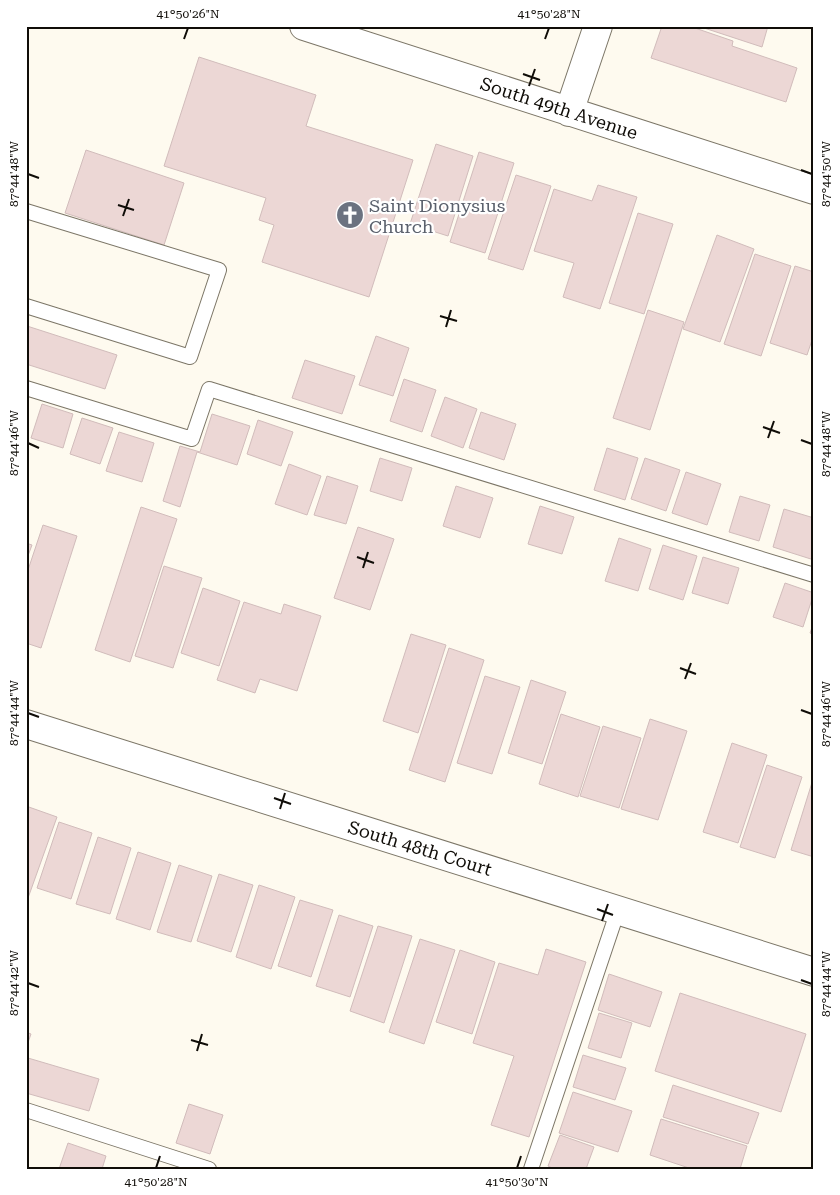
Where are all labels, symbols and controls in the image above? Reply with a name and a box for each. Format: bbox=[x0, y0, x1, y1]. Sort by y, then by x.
text: 41°50'26"N bbox=[156, 7, 220, 21]
text: 41°50'28"N bbox=[517, 7, 581, 21]
street label: South 49th Avenue bbox=[478, 73, 640, 143]
text: 87°44'48"W bbox=[7, 140, 21, 207]
text: 87°44'50"W bbox=[819, 140, 833, 207]
place label: Saint Dionysius Church bbox=[369, 195, 505, 237]
church icon: Saint Dionysius Church bbox=[335, 200, 365, 230]
text: 87°44'46"W bbox=[7, 409, 21, 476]
text: 87°44'48"W bbox=[819, 410, 833, 477]
text: 87°44'44"W bbox=[7, 679, 21, 746]
text: 87°44'46"W bbox=[819, 680, 833, 747]
street label: South 48th Court bbox=[345, 816, 495, 880]
text: 87°44'42"W bbox=[7, 949, 21, 1016]
text: 87°44'44"W bbox=[819, 950, 833, 1017]
text: 41°50'28"N bbox=[124, 1175, 188, 1189]
text: 41°50'30"N bbox=[485, 1175, 549, 1189]

